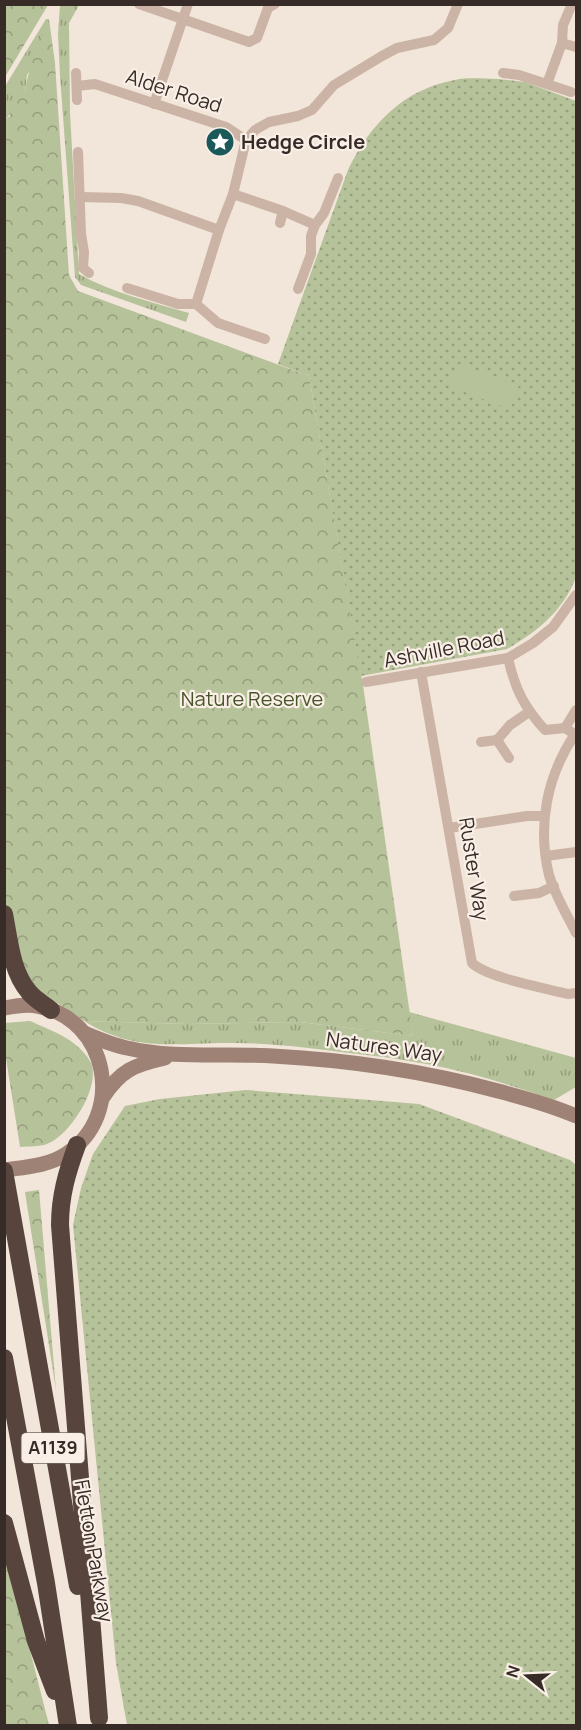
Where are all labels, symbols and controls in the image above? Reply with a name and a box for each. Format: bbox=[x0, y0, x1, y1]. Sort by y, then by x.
street label: Alder Road bbox=[123, 62, 226, 119]
place icon: Hedge Circle bbox=[204, 126, 236, 158]
place label: Hedge Circle bbox=[241, 128, 365, 155]
street label: Ashville Road bbox=[381, 624, 507, 673]
park label: Nature Reserve bbox=[181, 685, 323, 712]
street label: Ruster Way bbox=[453, 815, 496, 923]
street label: Natures Way bbox=[324, 1025, 444, 1068]
road number: A1139 bbox=[22, 1433, 84, 1463]
street label: Fletton Parkway bbox=[69, 1477, 120, 1625]
north arrow bbox=[497, 1646, 557, 1706]
text: N bbox=[500, 1662, 525, 1680]

